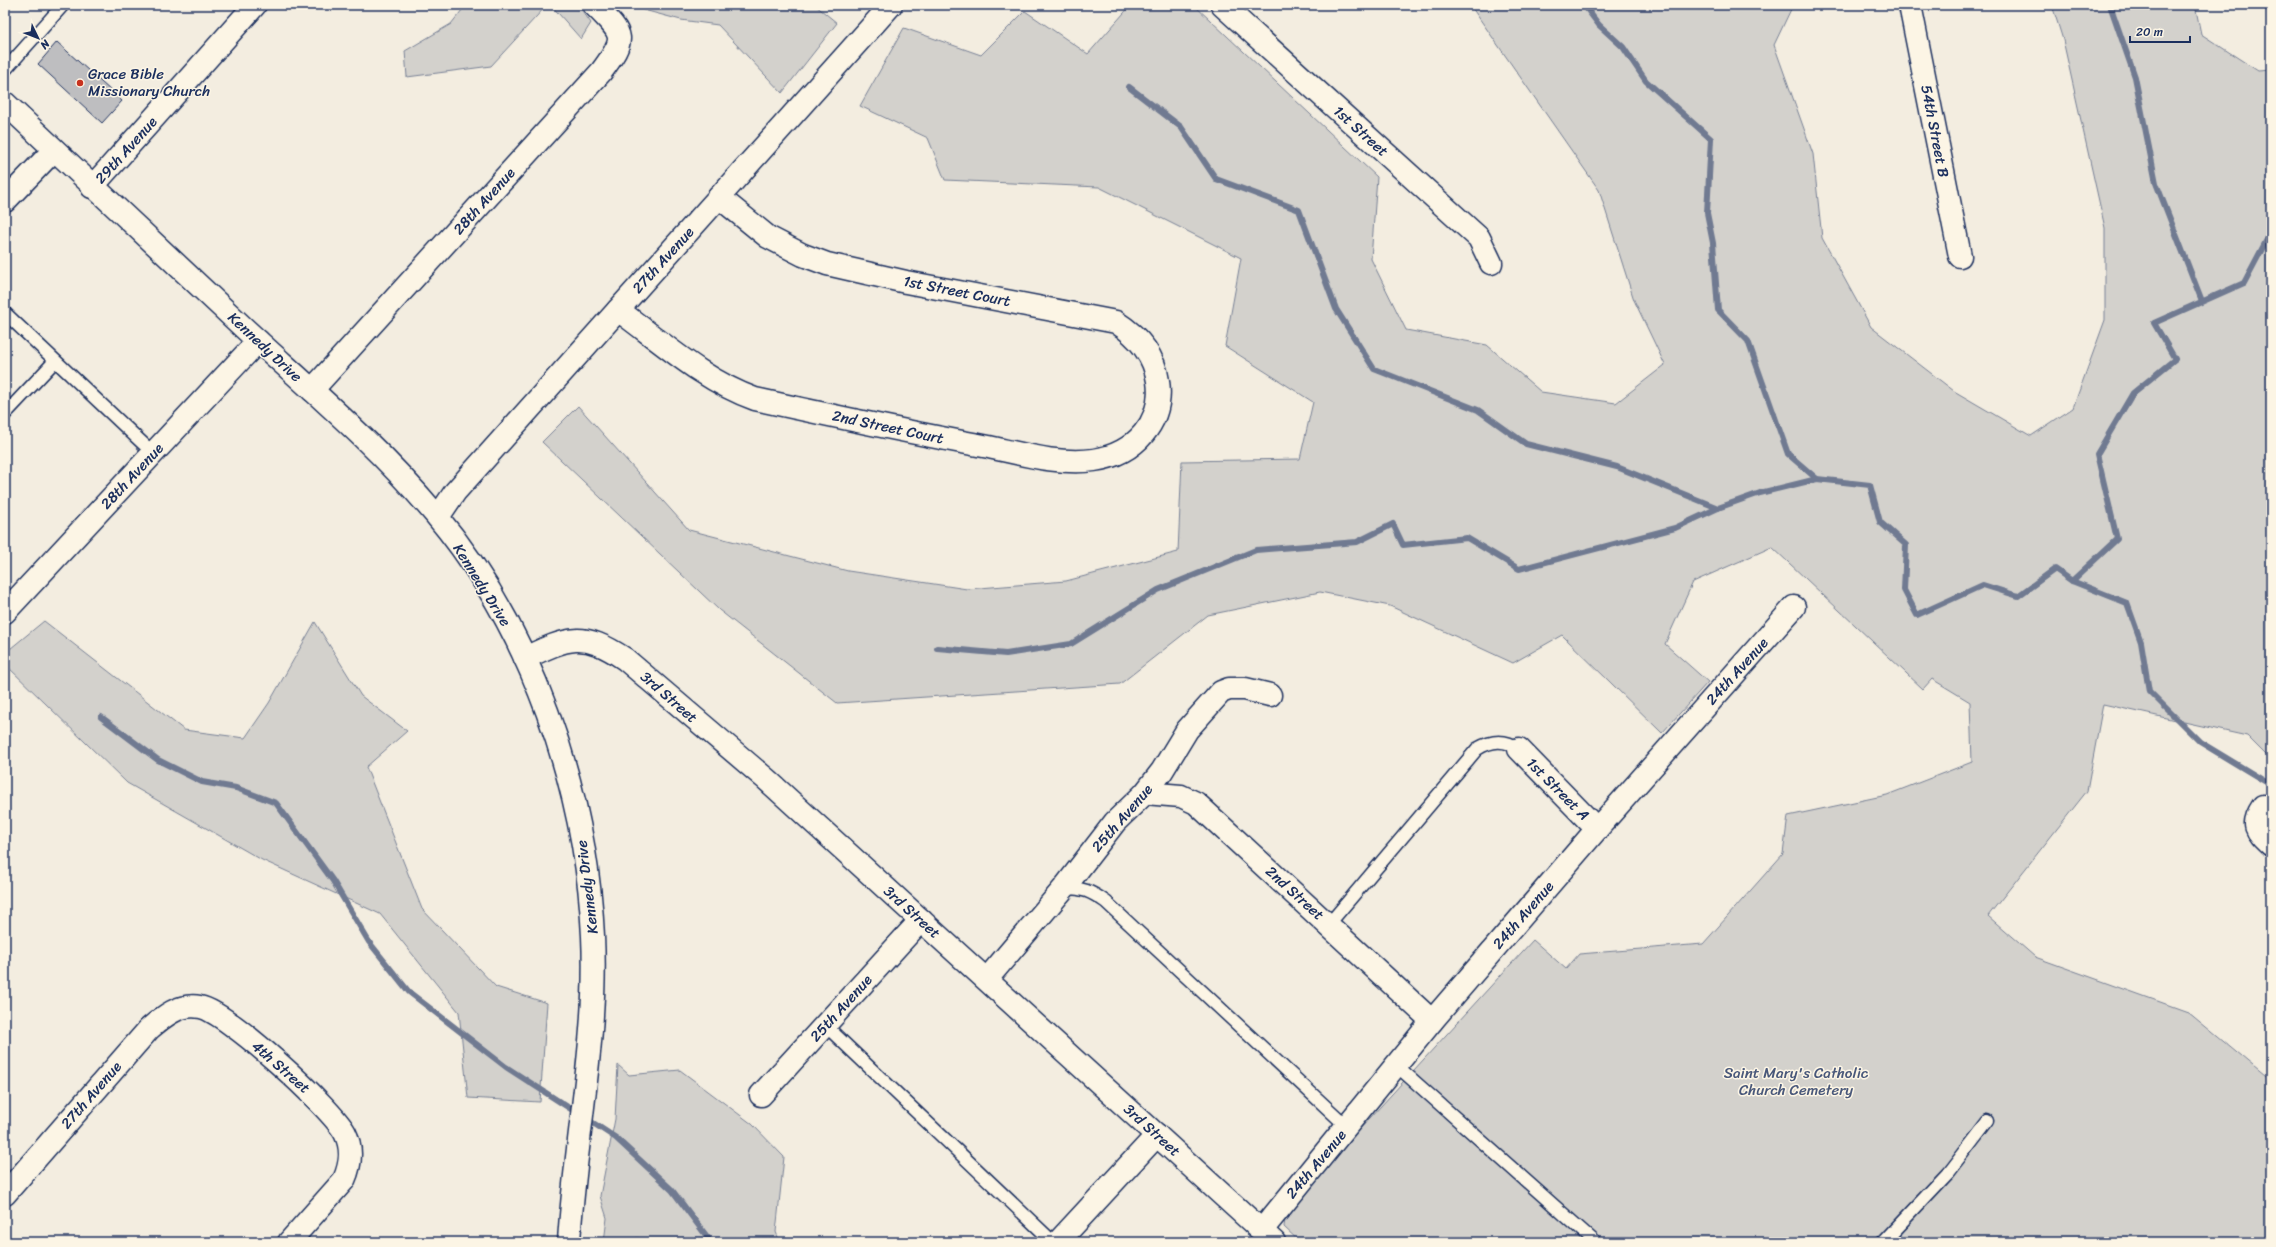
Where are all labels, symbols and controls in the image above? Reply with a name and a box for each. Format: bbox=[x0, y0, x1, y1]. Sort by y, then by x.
north arrow bbox=[18, 18, 58, 58]
scale bar bbox=[2130, 18, 2190, 44]
text: 20 m bbox=[2136, 21, 2163, 43]
text: N bbox=[35, 34, 55, 54]
place label: Grace Bible Missionary Church bbox=[88, 61, 210, 104]
marker: Grace Bible Missionary Church bbox=[75, 78, 85, 88]
street label: 54th Street B bbox=[1913, 82, 1957, 180]
street label: 1st Street bbox=[1327, 99, 1395, 163]
street label: 29th Avenue bbox=[88, 110, 164, 190]
street label: 28th Avenue bbox=[446, 161, 522, 241]
street label: 27th Avenue bbox=[625, 220, 701, 300]
street label: 1st Street Court bbox=[901, 268, 1013, 314]
street label: Kennedy Drive bbox=[222, 305, 309, 389]
street label: 2nd Street Court bbox=[830, 402, 947, 452]
street label: 28th Avenue bbox=[94, 436, 170, 516]
street label: Kennedy Drive bbox=[446, 538, 518, 632]
street label: 24th Avenue bbox=[1699, 631, 1775, 711]
street label: 3rd Street bbox=[634, 664, 704, 730]
street label: 1st Street A bbox=[1520, 751, 1596, 827]
street label: 25th Avenue bbox=[1085, 778, 1159, 858]
street label: Kennedy Drive bbox=[568, 838, 606, 935]
street label: 2nd Street bbox=[1259, 859, 1331, 927]
street label: 24th Avenue bbox=[1486, 875, 1560, 955]
street label: 3rd Street bbox=[877, 879, 947, 945]
street label: 25th Avenue bbox=[803, 968, 879, 1048]
street label: 4th Street bbox=[246, 1034, 317, 1100]
street label: 27th Avenue bbox=[54, 1055, 128, 1135]
park label: Saint Mary's Catholic Church Cemetery bbox=[1724, 1060, 1869, 1103]
street label: 3rd Street bbox=[1117, 1097, 1187, 1163]
street label: 24th Avenue bbox=[1279, 1123, 1353, 1205]

